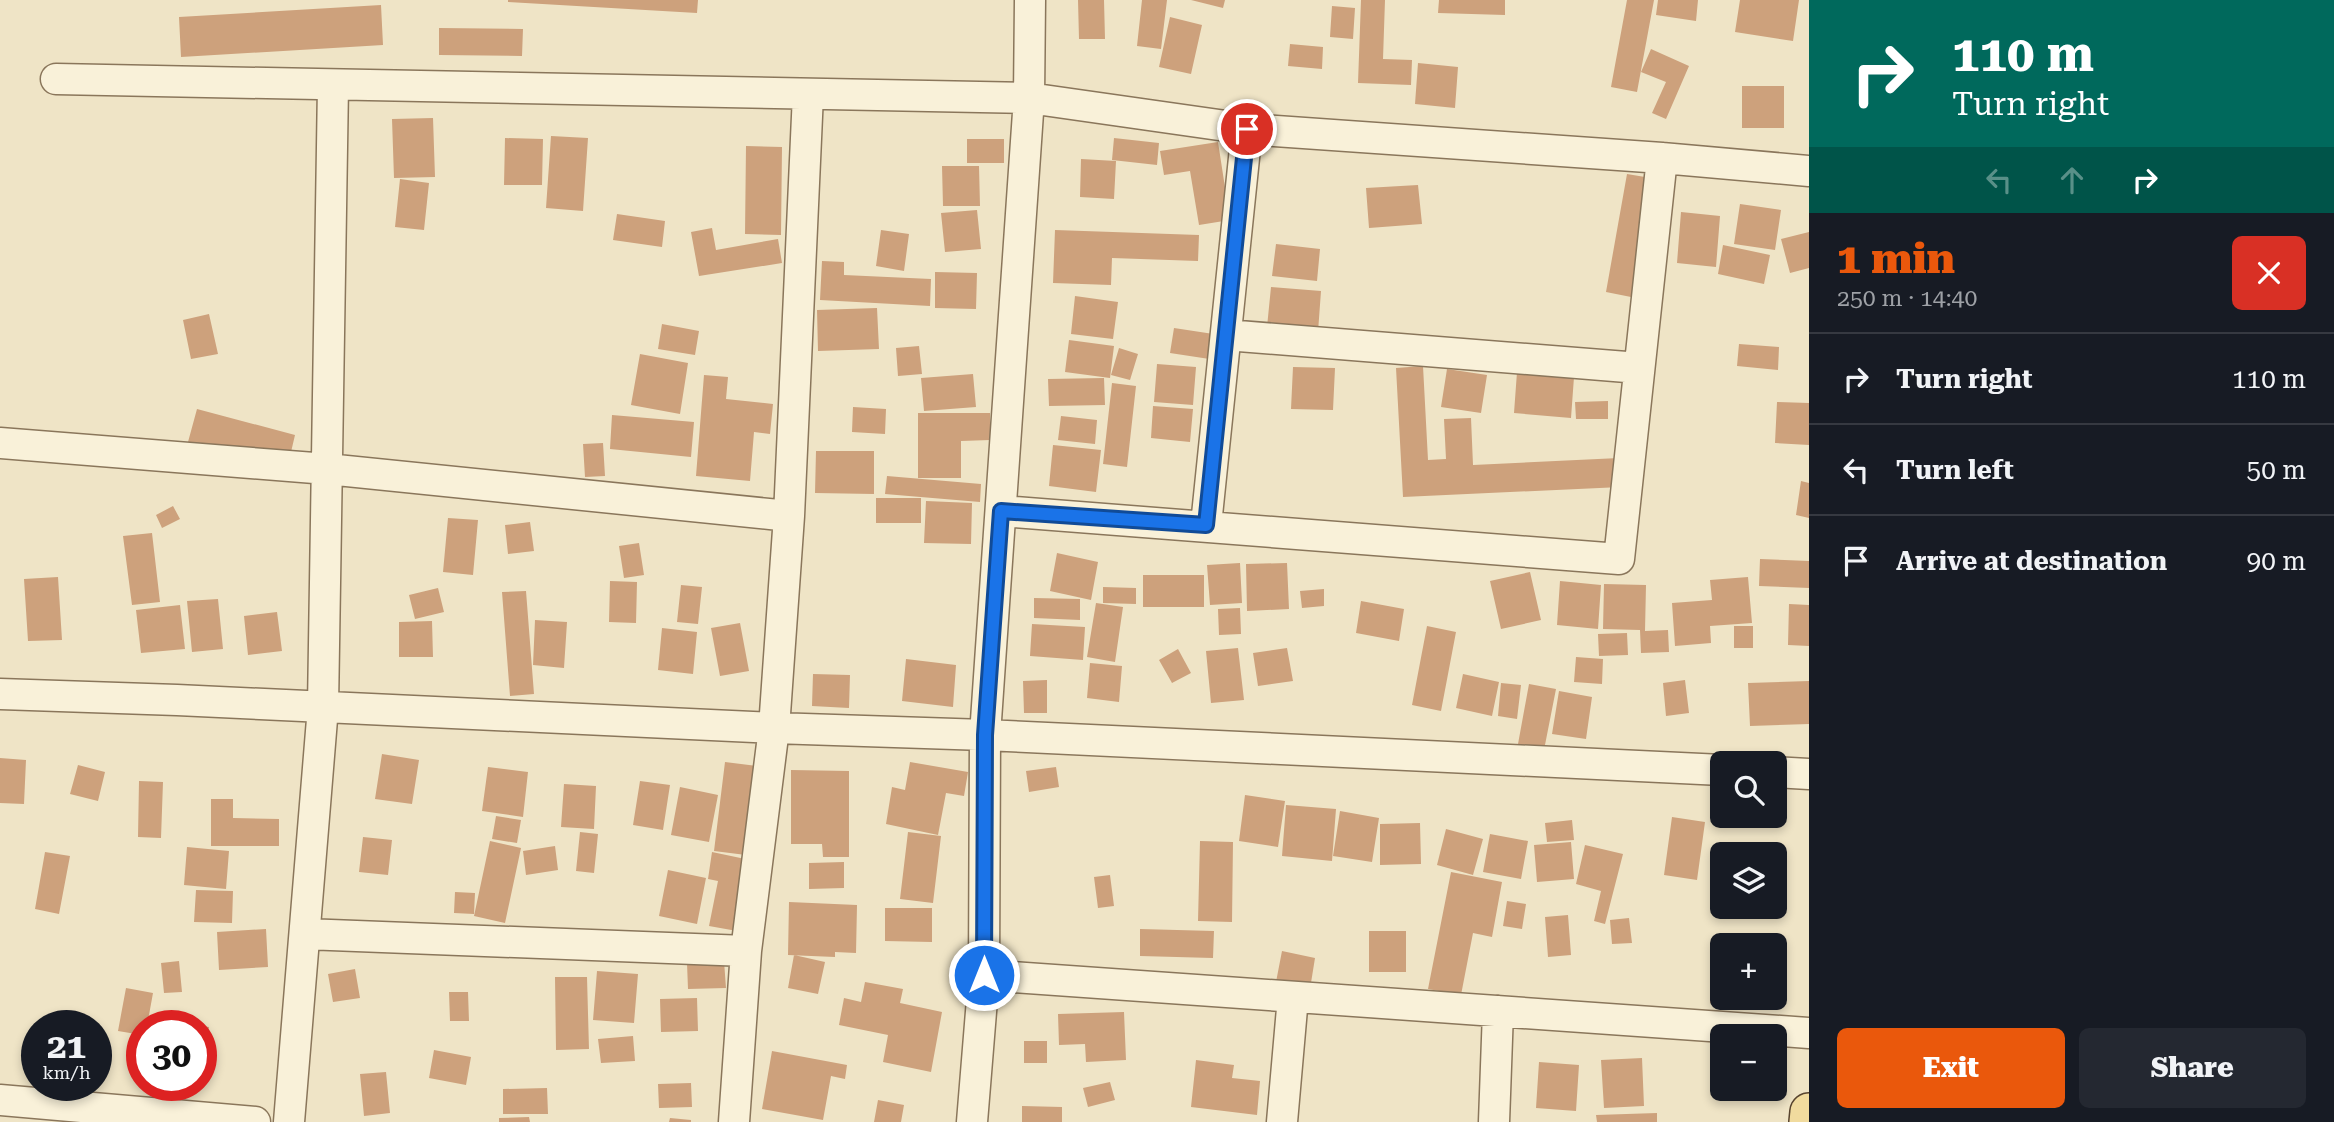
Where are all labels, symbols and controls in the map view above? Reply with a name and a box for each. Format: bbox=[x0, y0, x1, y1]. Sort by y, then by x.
text: 110 m bbox=[1952, 26, 2094, 83]
icon: right bbox=[1837, 28, 1928, 119]
text: Turn right bbox=[1952, 85, 2109, 123]
pin bbox=[1217, 99, 1277, 159]
icon: arrive bbox=[1228, 110, 1266, 148]
icon: left bbox=[1980, 161, 2018, 199]
icon: ahead bbox=[2053, 161, 2091, 199]
icon: right bbox=[2126, 161, 2164, 199]
text: 1 min bbox=[1837, 234, 1955, 283]
button: close bbox=[2232, 236, 2306, 310]
text: 250 m · 14:40 bbox=[1837, 285, 1977, 312]
icon: right bbox=[1837, 360, 1875, 398]
text: Turn right bbox=[1896, 364, 2032, 394]
text: 110 m bbox=[2232, 364, 2306, 394]
icon: left bbox=[1837, 451, 1875, 489]
text: Turn left bbox=[1896, 455, 2014, 485]
text: 50 m bbox=[2247, 455, 2306, 485]
icon: arrive bbox=[1837, 542, 1875, 580]
text: Arrive at destination bbox=[1896, 546, 2167, 576]
text: 90 m bbox=[2247, 546, 2306, 576]
map controls bbox=[1710, 751, 1787, 1101]
button: search bbox=[1710, 751, 1787, 828]
button: layers bbox=[1710, 842, 1787, 919]
button: + bbox=[1710, 933, 1787, 1010]
position arrow bbox=[947, 938, 1021, 1012]
speed limit sign: 30 bbox=[126, 1010, 217, 1101]
button: − bbox=[1710, 1024, 1787, 1101]
text: 21 bbox=[47, 1026, 86, 1067]
button: Exit bbox=[1837, 1028, 2065, 1108]
button: Share bbox=[2079, 1028, 2306, 1108]
text: km/h bbox=[42, 1062, 91, 1083]

